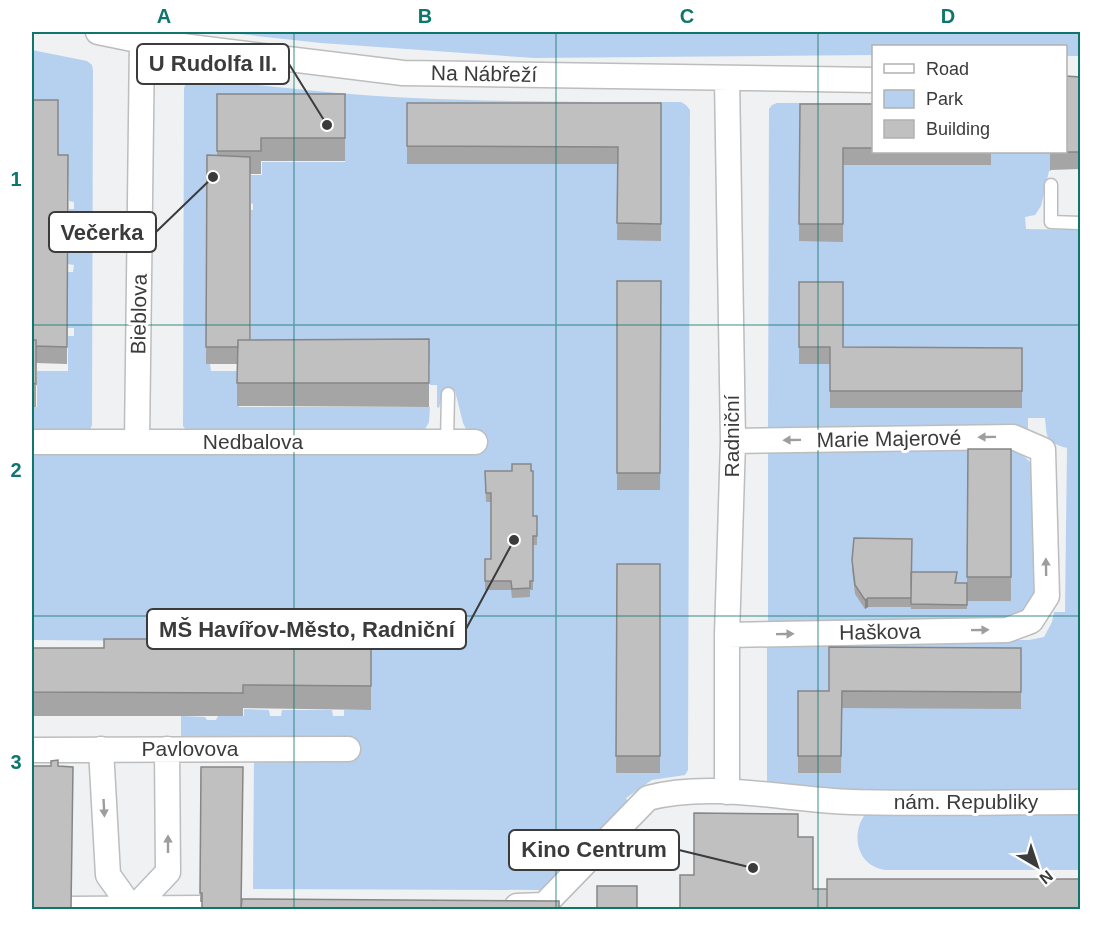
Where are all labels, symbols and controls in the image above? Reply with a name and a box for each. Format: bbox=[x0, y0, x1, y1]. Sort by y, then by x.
text: A bbox=[157, 5, 171, 27]
text: B bbox=[418, 5, 432, 27]
text: C bbox=[680, 5, 694, 27]
text: D bbox=[941, 5, 955, 27]
callout: U Rudolfa II. bbox=[137, 44, 289, 84]
legend bbox=[872, 45, 1067, 153]
text: U Rudolfa II. bbox=[149, 51, 277, 76]
text: Road bbox=[926, 59, 969, 79]
street label: Na Nábřeží bbox=[431, 61, 537, 86]
text: Park bbox=[926, 89, 964, 109]
text: Building bbox=[926, 119, 990, 139]
text: 1 bbox=[10, 168, 22, 190]
callout: Večerka bbox=[49, 212, 156, 252]
text: Večerka bbox=[60, 220, 144, 245]
street label: Bieblova bbox=[126, 273, 151, 354]
street label: Radniční bbox=[720, 394, 743, 477]
street label: Marie Majerové bbox=[816, 426, 962, 451]
street label: Nedbalova bbox=[203, 430, 304, 453]
one-way arrow bbox=[978, 432, 997, 442]
one-way arrow bbox=[783, 435, 802, 445]
text: 2 bbox=[10, 459, 22, 481]
one-way arrow bbox=[1041, 557, 1051, 576]
callout: MŠ Havířov-Město, Radniční bbox=[147, 609, 466, 649]
text: MŠ Havířov-Město, Radniční bbox=[159, 617, 456, 642]
street label: Haškova bbox=[839, 619, 921, 644]
one-way arrow bbox=[971, 626, 990, 635]
one-way arrow bbox=[776, 629, 795, 639]
street label: Pavlovova bbox=[142, 737, 239, 760]
text: 3 bbox=[10, 751, 22, 773]
street label: nám. Republiky bbox=[894, 790, 1039, 813]
one-way arrow bbox=[100, 798, 109, 817]
callout: Kino Centrum bbox=[509, 830, 679, 870]
one-way arrow bbox=[163, 834, 173, 853]
north arrow bbox=[1007, 836, 1067, 896]
text: Kino Centrum bbox=[521, 837, 667, 862]
text: N bbox=[1036, 867, 1056, 888]

